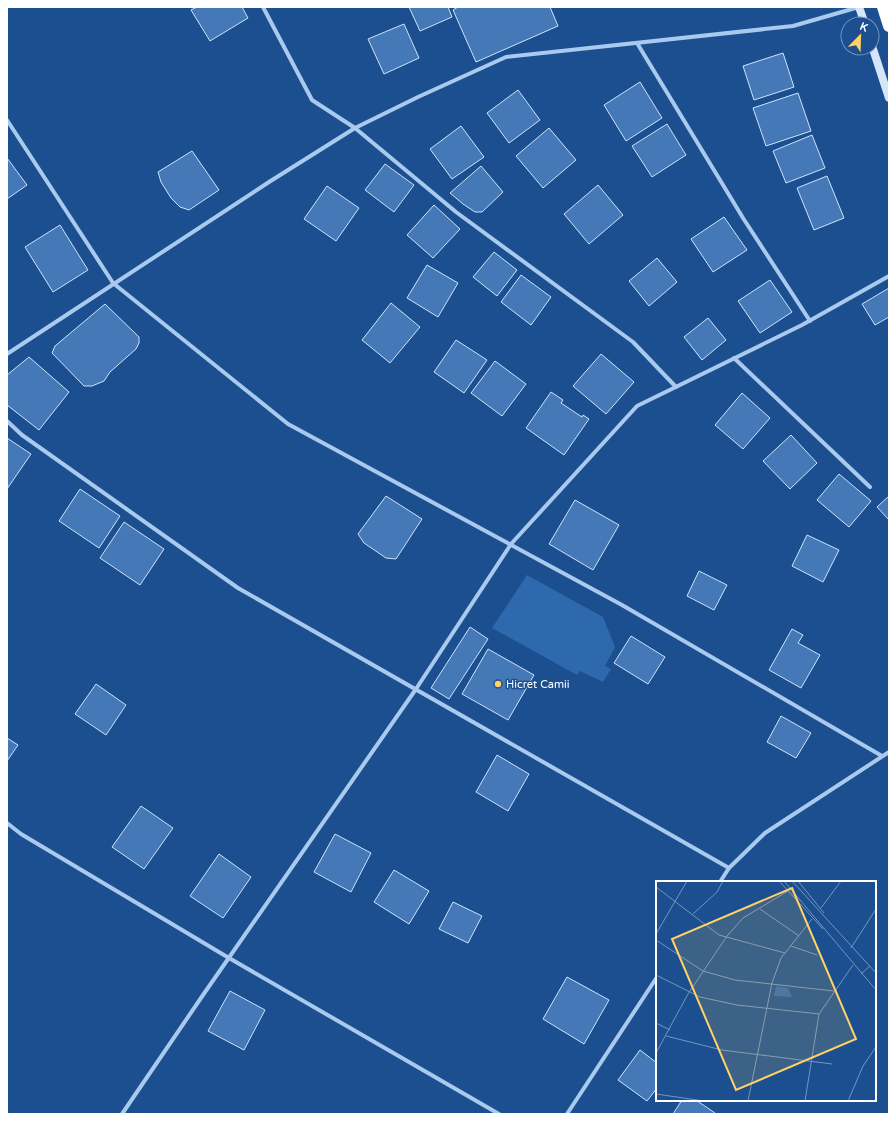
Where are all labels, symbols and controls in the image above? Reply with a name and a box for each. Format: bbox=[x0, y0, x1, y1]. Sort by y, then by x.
north arrow bbox=[840, 16, 880, 56]
text: K bbox=[858, 20, 870, 35]
place label: Hicret Camii bbox=[506, 678, 570, 691]
marker: Hicret Camii bbox=[493, 679, 503, 689]
inset map bbox=[656, 881, 876, 1101]

